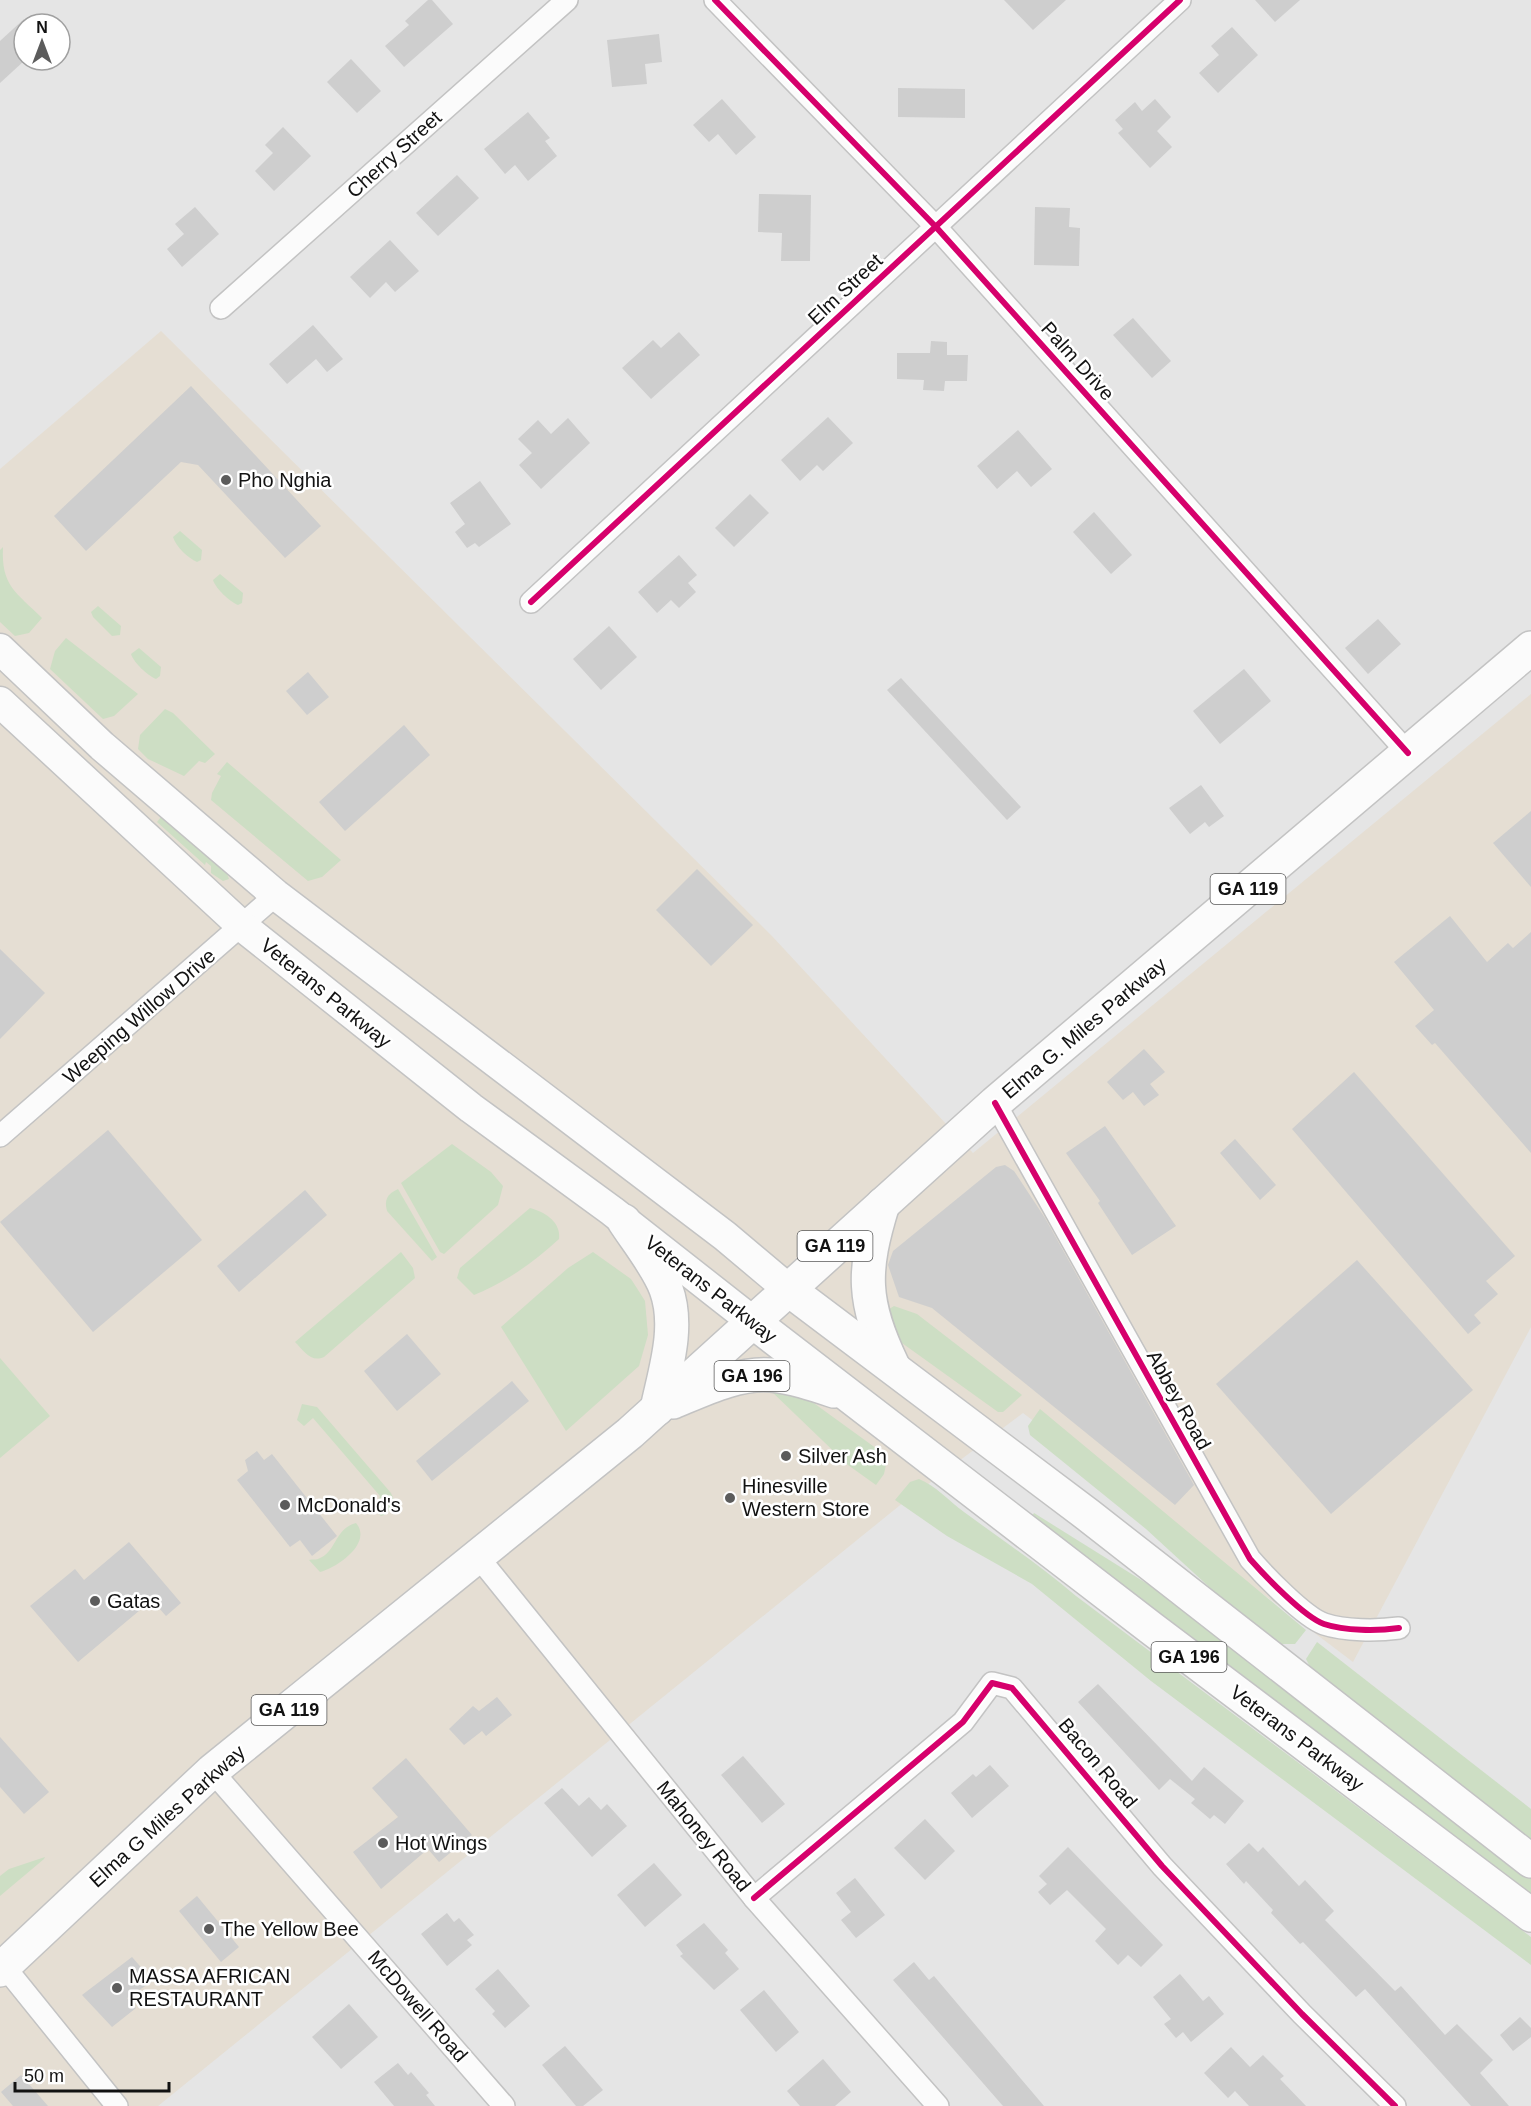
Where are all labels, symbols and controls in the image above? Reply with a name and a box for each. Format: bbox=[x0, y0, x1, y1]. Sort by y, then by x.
north arrow bbox=[12, 12, 72, 72]
text: N bbox=[36, 19, 48, 36]
street label: Cherry Street bbox=[342, 106, 446, 202]
street label: Elm Street bbox=[803, 249, 887, 329]
street label: Palm Drive bbox=[1037, 317, 1119, 405]
place label: Pho Nghia bbox=[238, 469, 332, 491]
marker: Pho Nghia bbox=[219, 473, 233, 487]
road number: GA 119 bbox=[1210, 874, 1286, 904]
street label: Veterans Parkway bbox=[256, 934, 396, 1052]
street label: Weeping Willow Drive bbox=[59, 944, 219, 1088]
street label: Elma G. Miles Parkway bbox=[998, 953, 1170, 1103]
street label: Veterans Parkway bbox=[641, 1231, 781, 1347]
road number: GA 119 bbox=[798, 1231, 872, 1261]
street label: Abbey Road bbox=[1143, 1347, 1215, 1453]
road number: GA 196 bbox=[714, 1361, 789, 1391]
place label: Silver Ash bbox=[798, 1445, 887, 1467]
marker: Silver Ash bbox=[779, 1449, 793, 1463]
place label: Hinesville Western Store bbox=[742, 1475, 869, 1520]
marker: Hinesville Western Store bbox=[723, 1491, 737, 1505]
place label: McDonald's bbox=[297, 1494, 401, 1516]
marker: McDonald's bbox=[278, 1498, 292, 1512]
place label: Gatas bbox=[107, 1590, 160, 1612]
marker: Gatas bbox=[88, 1594, 102, 1608]
road number: GA 196 bbox=[1152, 1642, 1226, 1672]
street label: Veterans Parkway bbox=[1226, 1681, 1368, 1795]
road number: GA 119 bbox=[252, 1695, 326, 1725]
street label: Bacon Road bbox=[1054, 1714, 1142, 1812]
street label: Elma G Miles Parkway bbox=[85, 1741, 249, 1891]
street label: Mahoney Road bbox=[653, 1776, 755, 1896]
place label: Hot Wings bbox=[395, 1832, 487, 1854]
marker: Hot Wings bbox=[376, 1836, 390, 1850]
place label: The Yellow Bee bbox=[221, 1918, 359, 1940]
marker: The Yellow Bee bbox=[202, 1922, 216, 1936]
street label: McDowell Road bbox=[364, 1946, 472, 2066]
place label: MASSA AFRICAN RESTAURANT bbox=[129, 1965, 290, 2010]
marker: MASSA AFRICAN RESTAURANT bbox=[110, 1981, 124, 1995]
scale bar bbox=[15, 2055, 170, 2093]
text: 50 m bbox=[24, 2066, 64, 2086]

